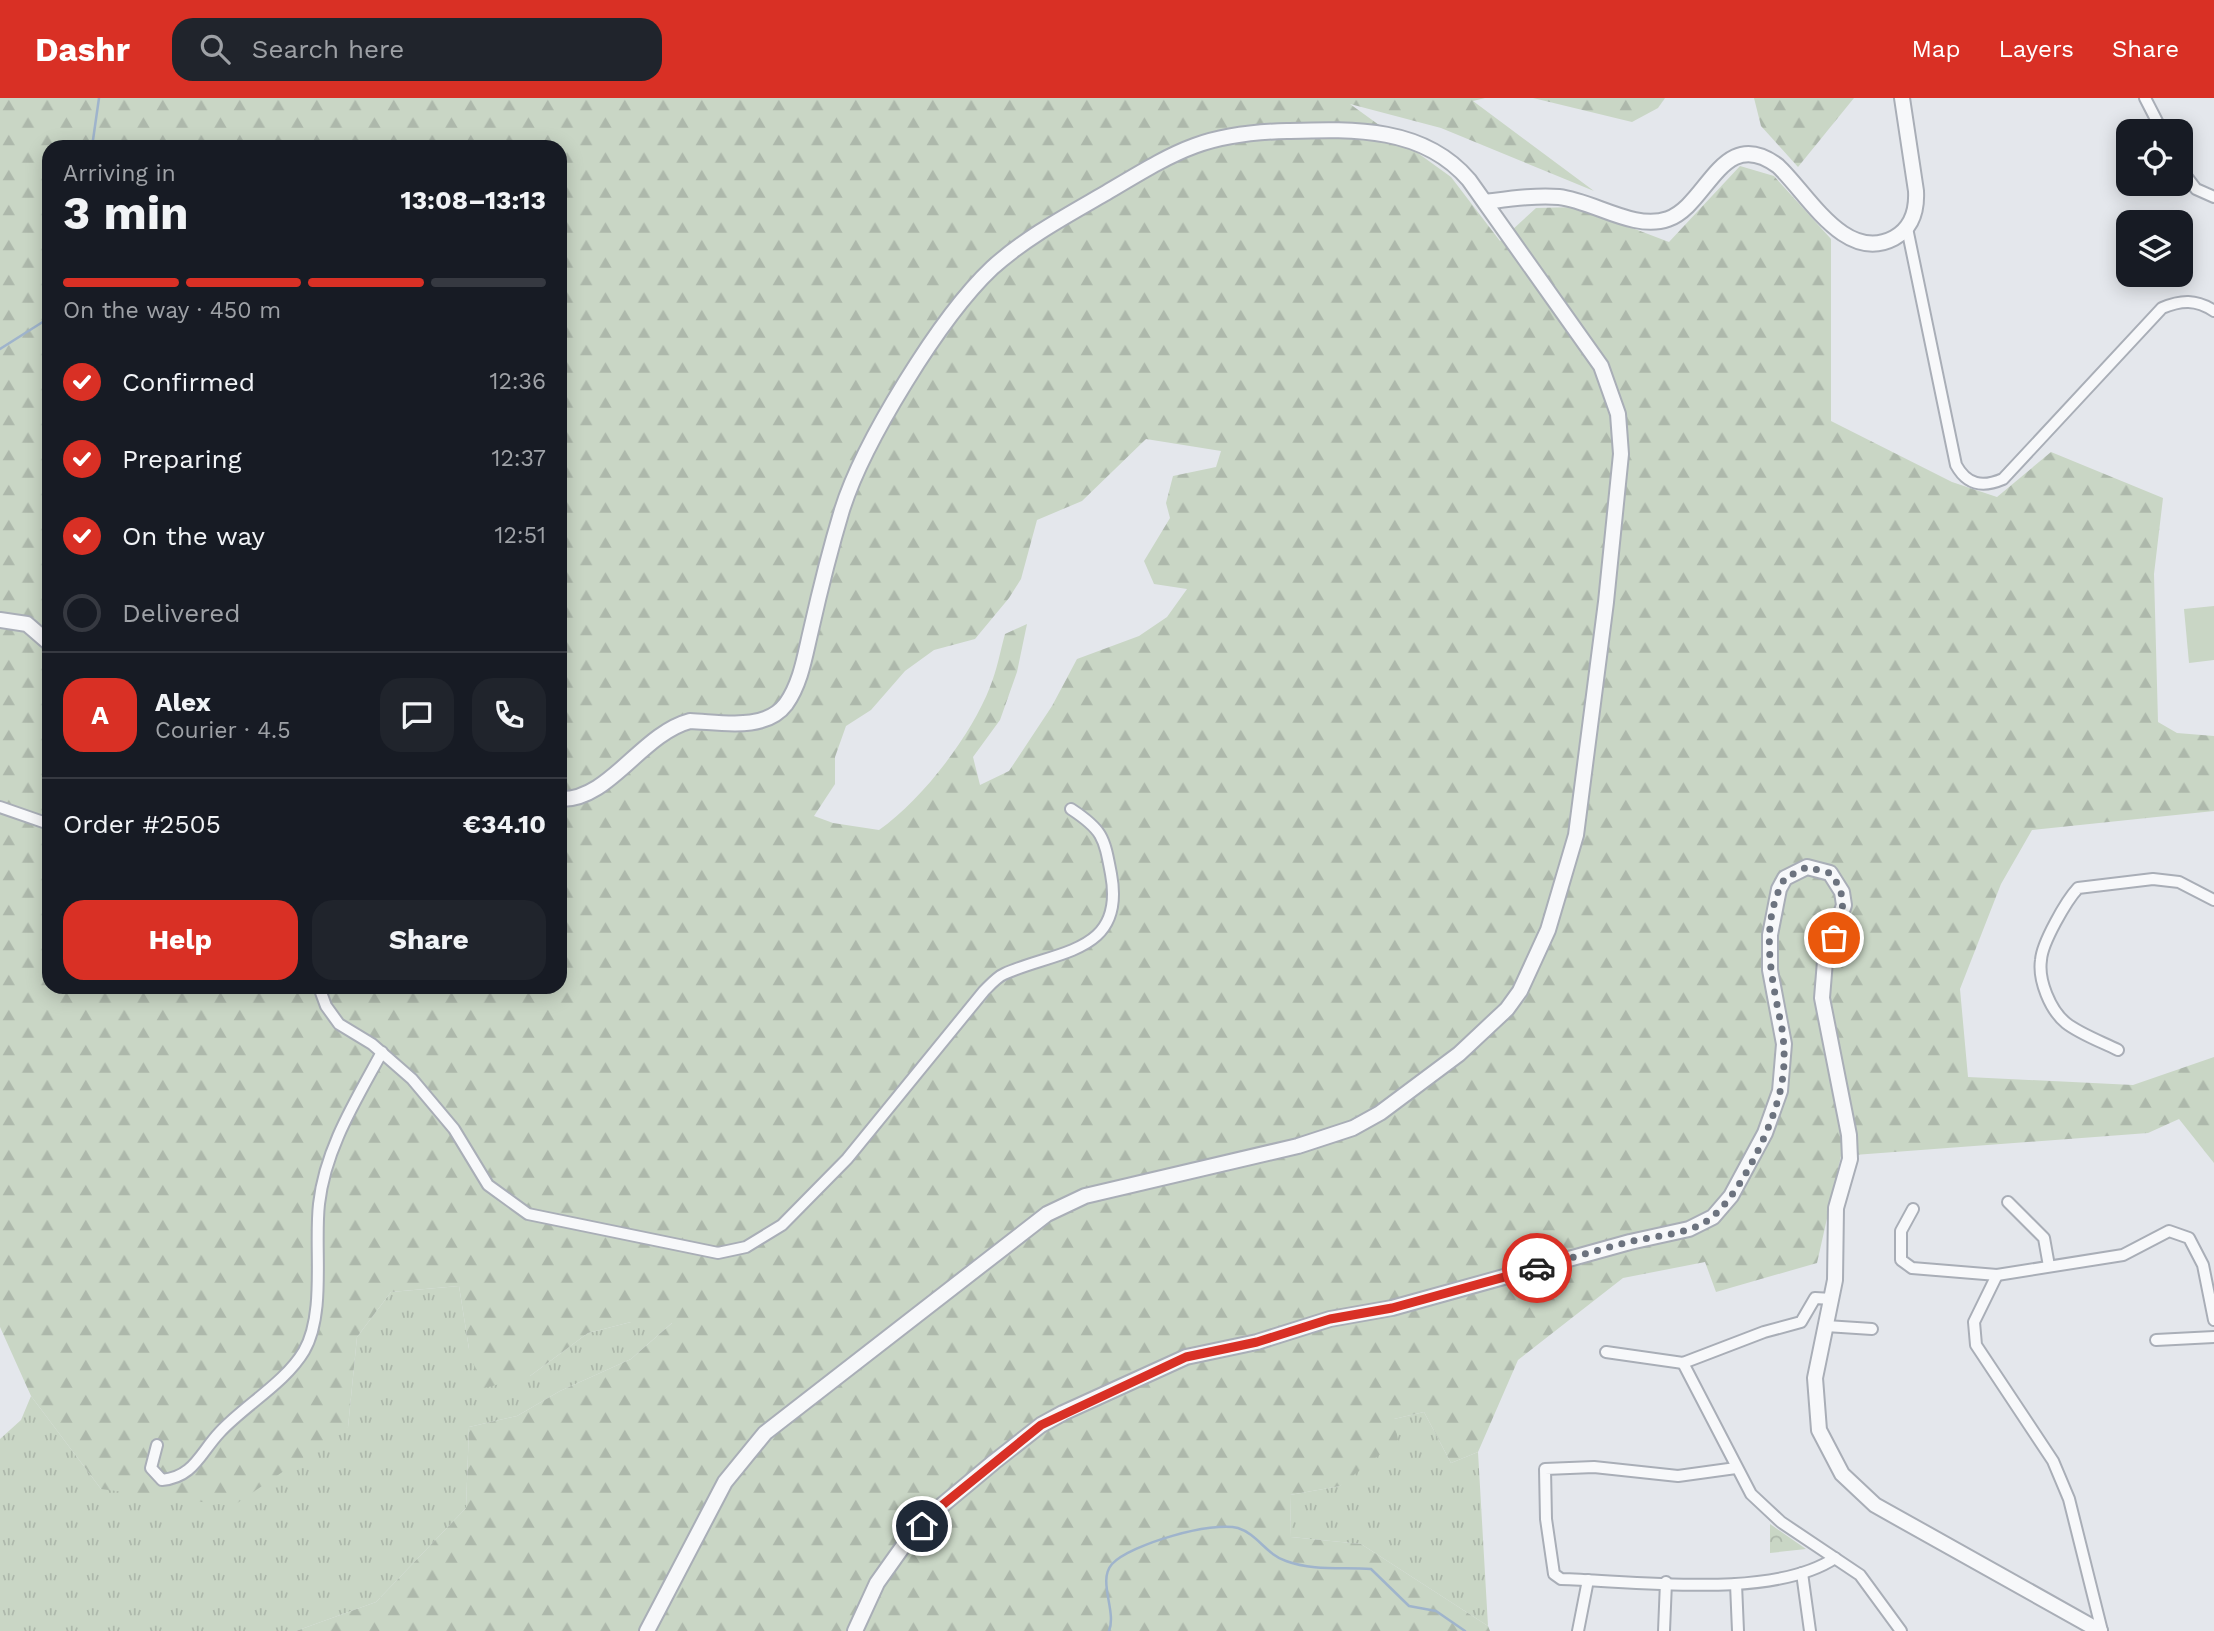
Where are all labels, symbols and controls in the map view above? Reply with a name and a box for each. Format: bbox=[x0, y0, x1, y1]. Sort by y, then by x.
search box bbox=[172, 18, 662, 81]
text: Dashr bbox=[35, 30, 130, 69]
icon: search bbox=[196, 30, 234, 68]
text: Search here bbox=[252, 34, 404, 64]
text: Map bbox=[1912, 35, 1960, 63]
text: Layers bbox=[1998, 35, 2074, 63]
text: Share bbox=[2112, 35, 2179, 63]
map controls bbox=[2116, 119, 2193, 287]
button: locate bbox=[2116, 119, 2193, 196]
text: Arriving in bbox=[63, 160, 176, 187]
text: 13:08–13:13 bbox=[400, 185, 546, 215]
text: 3 min bbox=[63, 186, 189, 240]
button: layers bbox=[2116, 210, 2193, 287]
text: On the way · 450 m bbox=[63, 297, 281, 324]
icon: check bbox=[63, 363, 101, 401]
text: Confirmed bbox=[122, 367, 255, 397]
text: 12:36 bbox=[489, 368, 546, 395]
icon: check bbox=[63, 440, 101, 478]
text: Preparing bbox=[122, 444, 242, 474]
text: 12:37 bbox=[491, 445, 546, 472]
icon: check bbox=[63, 517, 101, 555]
text: On the way bbox=[122, 521, 265, 551]
text: 12:51 bbox=[494, 522, 546, 549]
text: Delivered bbox=[122, 598, 241, 628]
button: chat bbox=[380, 678, 454, 752]
button: phone bbox=[472, 678, 546, 752]
text: Alex bbox=[155, 687, 211, 717]
text: A bbox=[91, 700, 109, 730]
text: Courier · 4.5 bbox=[155, 717, 291, 744]
text: Order #2505 bbox=[63, 809, 221, 839]
text: €34.10 bbox=[463, 809, 546, 839]
button: Help bbox=[63, 900, 298, 980]
button: Share bbox=[312, 900, 546, 980]
pin bbox=[1804, 908, 1864, 968]
icon: bag bbox=[1815, 919, 1853, 957]
courier bbox=[1502, 1233, 1572, 1303]
icon: car bbox=[1518, 1249, 1556, 1287]
pin bbox=[892, 1496, 952, 1556]
icon: home bbox=[903, 1507, 941, 1545]

